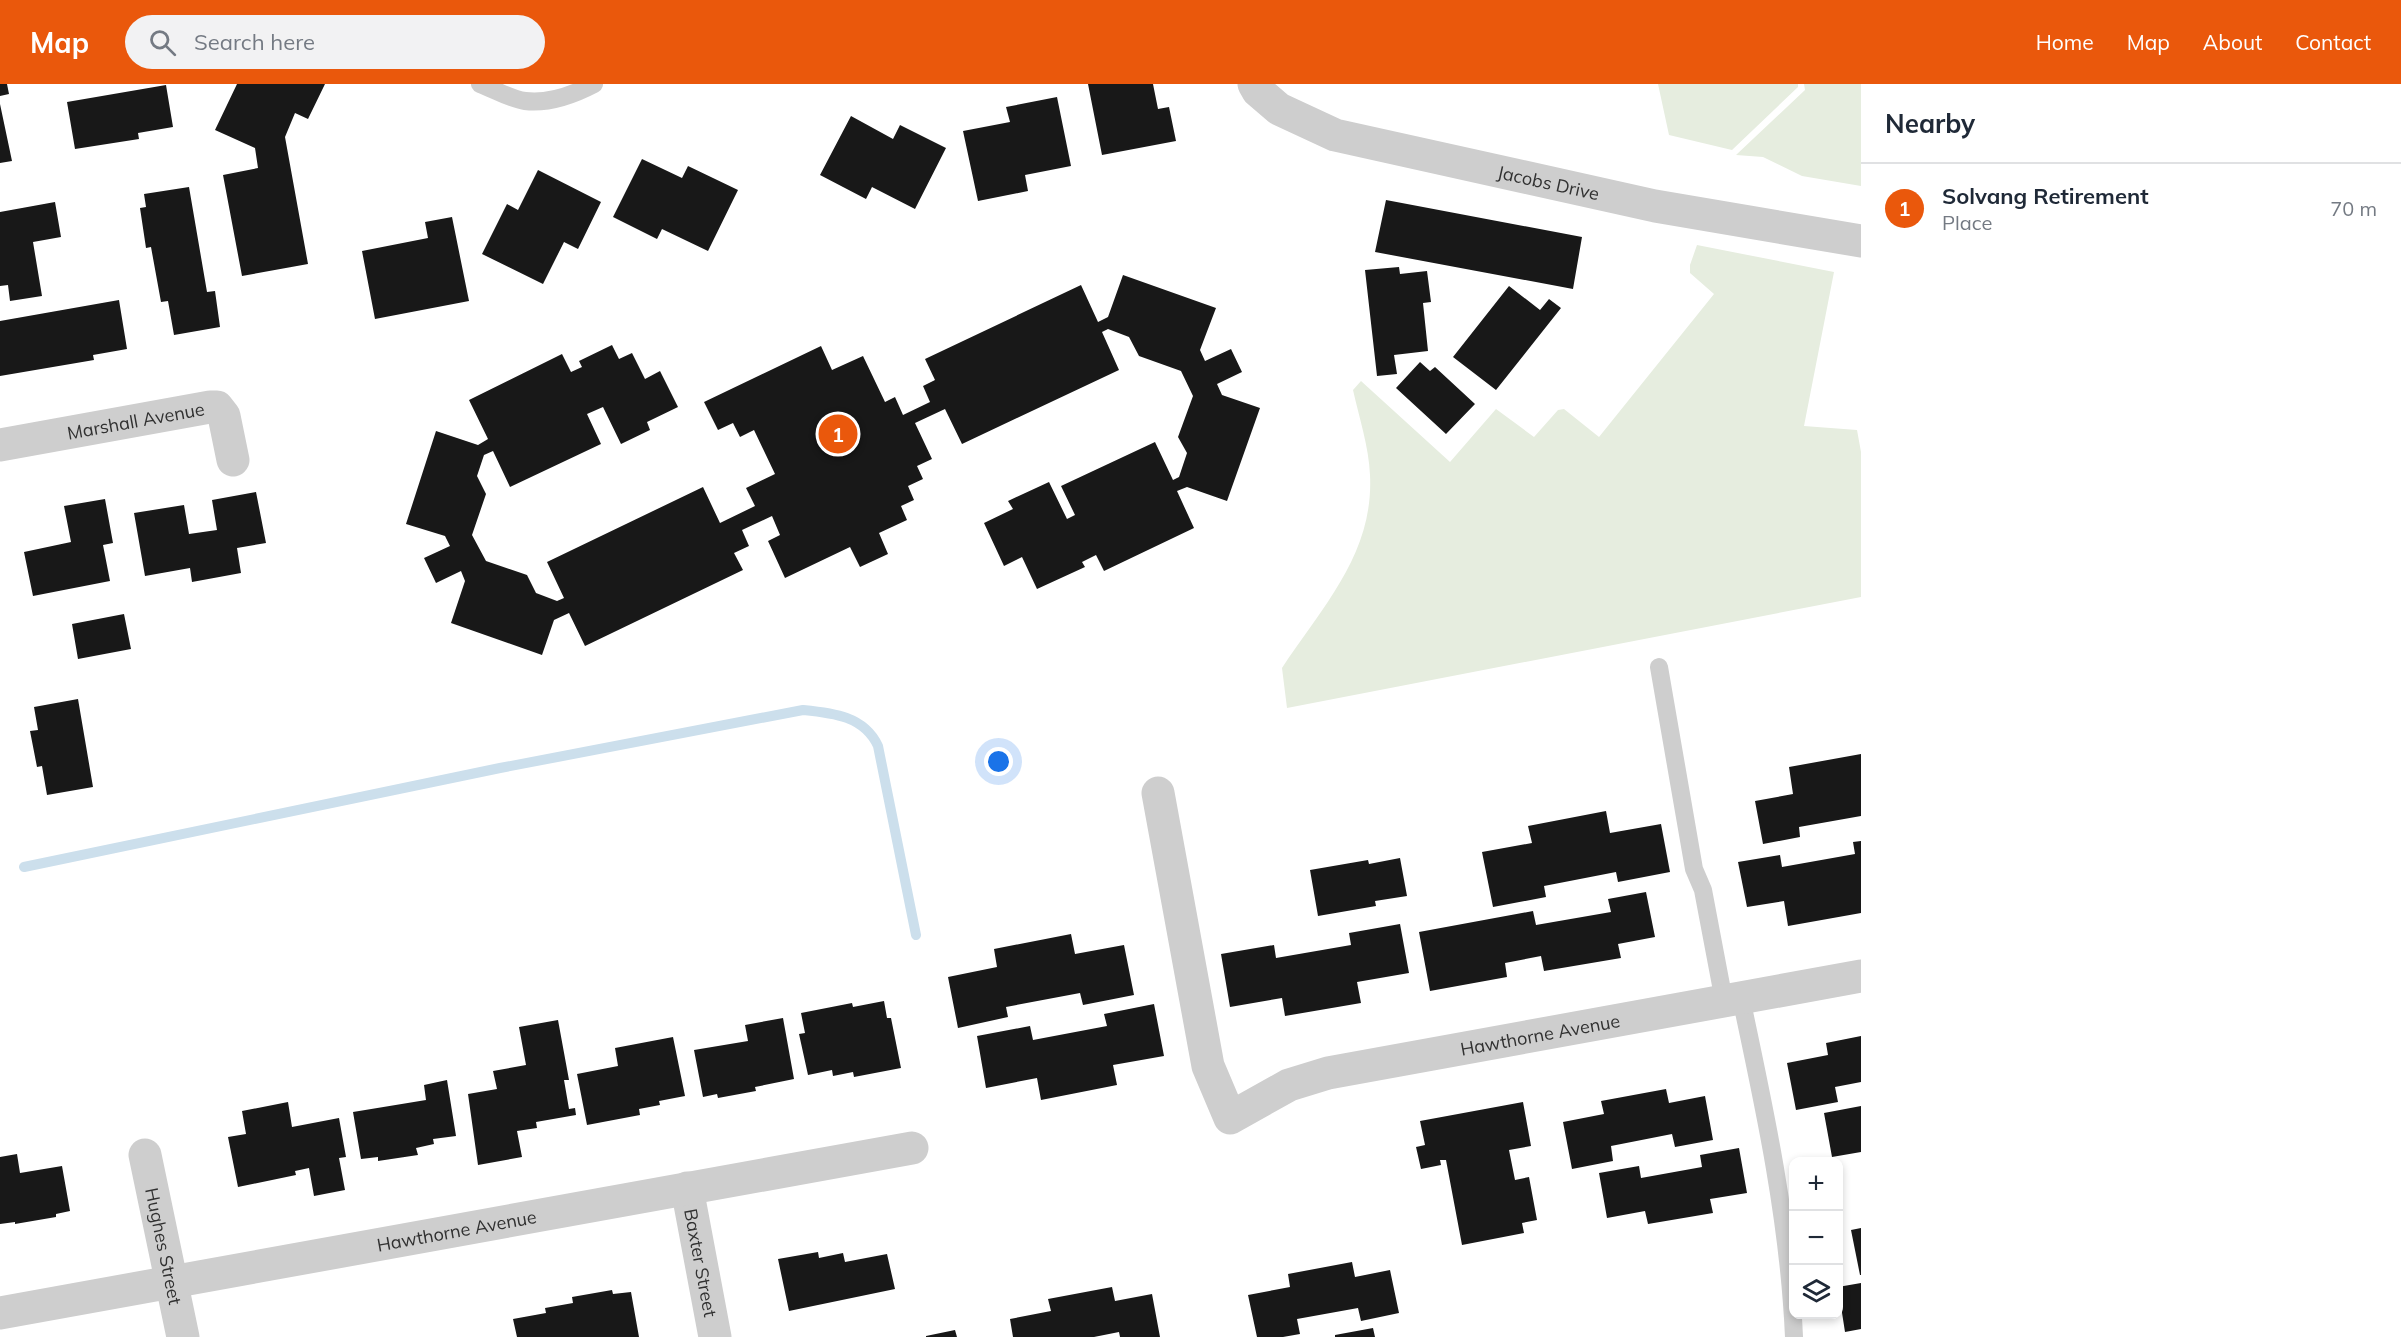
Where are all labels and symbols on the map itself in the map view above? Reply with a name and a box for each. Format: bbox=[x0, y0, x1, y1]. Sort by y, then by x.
street label: Jacobs Drive bbox=[1495, 160, 1601, 205]
street label: Marshall Avenue bbox=[65, 397, 206, 444]
pin: 1 bbox=[818, 412, 858, 456]
your location bbox=[984, 747, 1013, 776]
street label: Hawthorne Avenue bbox=[1458, 1009, 1622, 1060]
street label: Hughes Street bbox=[141, 1186, 187, 1307]
street label: Hawthorne Avenue bbox=[375, 1205, 538, 1256]
street label: Baxter Street bbox=[680, 1207, 722, 1319]

